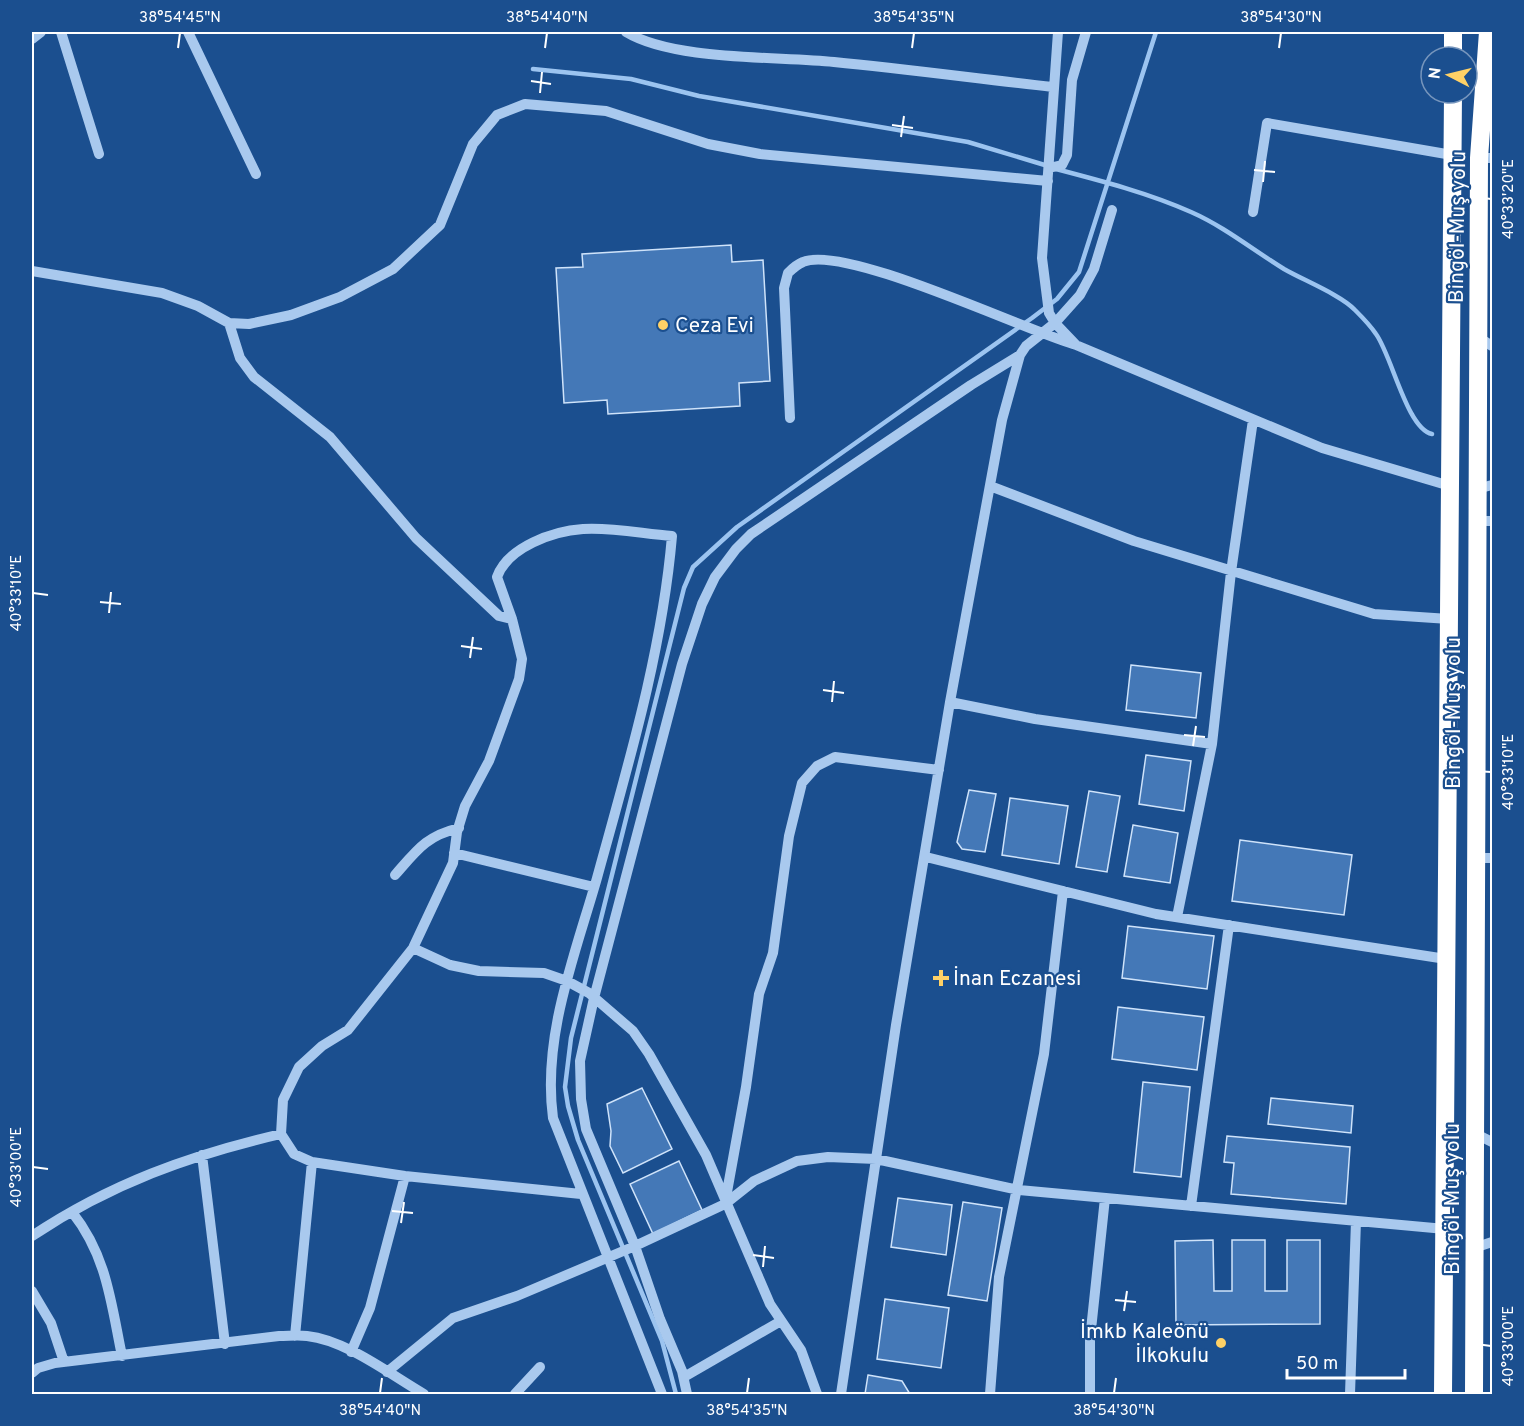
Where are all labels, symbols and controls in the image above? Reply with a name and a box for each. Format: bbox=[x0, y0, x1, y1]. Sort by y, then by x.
text: 38°54'45"N bbox=[139, 9, 221, 28]
text: 38°54'40"N bbox=[506, 9, 588, 28]
text: 38°54'35"N bbox=[873, 9, 955, 28]
text: 38°54'30"N bbox=[1240, 9, 1322, 28]
north arrow bbox=[1419, 45, 1479, 105]
text: N bbox=[1425, 66, 1447, 80]
street label: Bingöl-Muş yolu bbox=[1444, 151, 1473, 303]
text: 40°33'20"E bbox=[1500, 159, 1519, 239]
place label: Ceza Evi bbox=[675, 313, 754, 340]
marker: Ceza Evi bbox=[656, 318, 670, 332]
text: 40°33'10"E bbox=[8, 555, 27, 631]
street label: Bingöl-Muş yolu bbox=[1441, 637, 1468, 789]
text: 40°33'10"E bbox=[1500, 734, 1519, 810]
place label: İnan Eczanesi bbox=[953, 966, 1081, 993]
marker: İnan Eczanesi bbox=[934, 971, 948, 985]
street label: Bingöl-Muş yolu bbox=[1440, 1123, 1467, 1275]
text: 40°33'00"E bbox=[8, 1127, 27, 1207]
text: 40°33'00"E bbox=[1500, 1306, 1519, 1386]
place label: İmkb Kaleönü İlkokulu bbox=[1080, 1319, 1209, 1370]
marker: İmkb Kaleönü İlkokulu bbox=[1214, 1336, 1228, 1350]
scale bar bbox=[1287, 1342, 1406, 1380]
text: 50 m bbox=[1296, 1353, 1338, 1376]
text: 38°54'40"N bbox=[339, 1402, 421, 1421]
text: 38°54'35"N bbox=[706, 1402, 788, 1421]
text: 38°54'30"N bbox=[1073, 1402, 1155, 1421]

